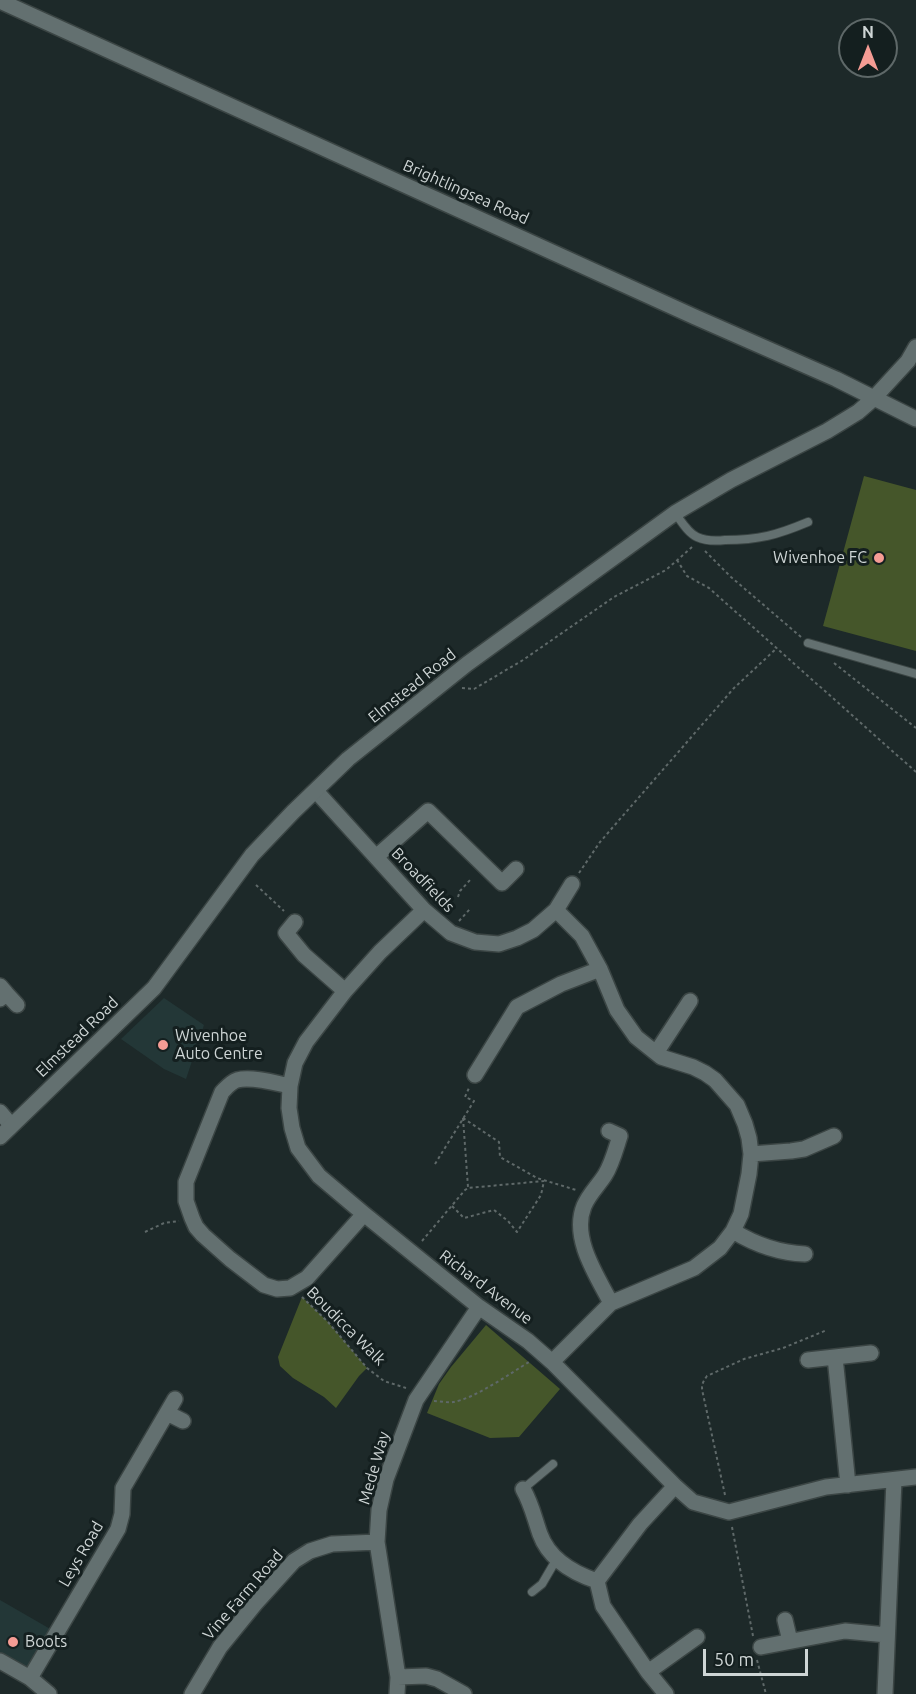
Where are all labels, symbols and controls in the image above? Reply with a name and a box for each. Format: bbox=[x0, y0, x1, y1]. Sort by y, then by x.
north arrow bbox=[838, 18, 898, 78]
text: N bbox=[862, 23, 874, 41]
street label: Brightlingsea Road bbox=[400, 156, 532, 228]
place label: Wivenhoe FC bbox=[773, 548, 867, 568]
marker: Wivenhoe FC bbox=[872, 551, 886, 565]
street label: Elmstead Road bbox=[364, 645, 460, 727]
street label: Broadfields bbox=[387, 844, 459, 916]
street label: Elmstead Road bbox=[32, 993, 122, 1081]
place label: Wivenhoe Auto Centre bbox=[175, 1026, 263, 1064]
marker: Wivenhoe Auto Centre bbox=[156, 1038, 170, 1052]
street label: Richard Avenue bbox=[436, 1246, 536, 1328]
street label: Boudicca Walk bbox=[303, 1283, 389, 1369]
street label: Mede Way bbox=[354, 1429, 394, 1507]
street label: Leys Road bbox=[55, 1518, 107, 1590]
street label: Vine Farm Road bbox=[199, 1546, 287, 1644]
place label: Boots bbox=[25, 1632, 67, 1652]
marker: Boots bbox=[6, 1635, 20, 1649]
scale bar bbox=[706, 1637, 811, 1675]
text: 50 m bbox=[714, 1649, 754, 1669]

